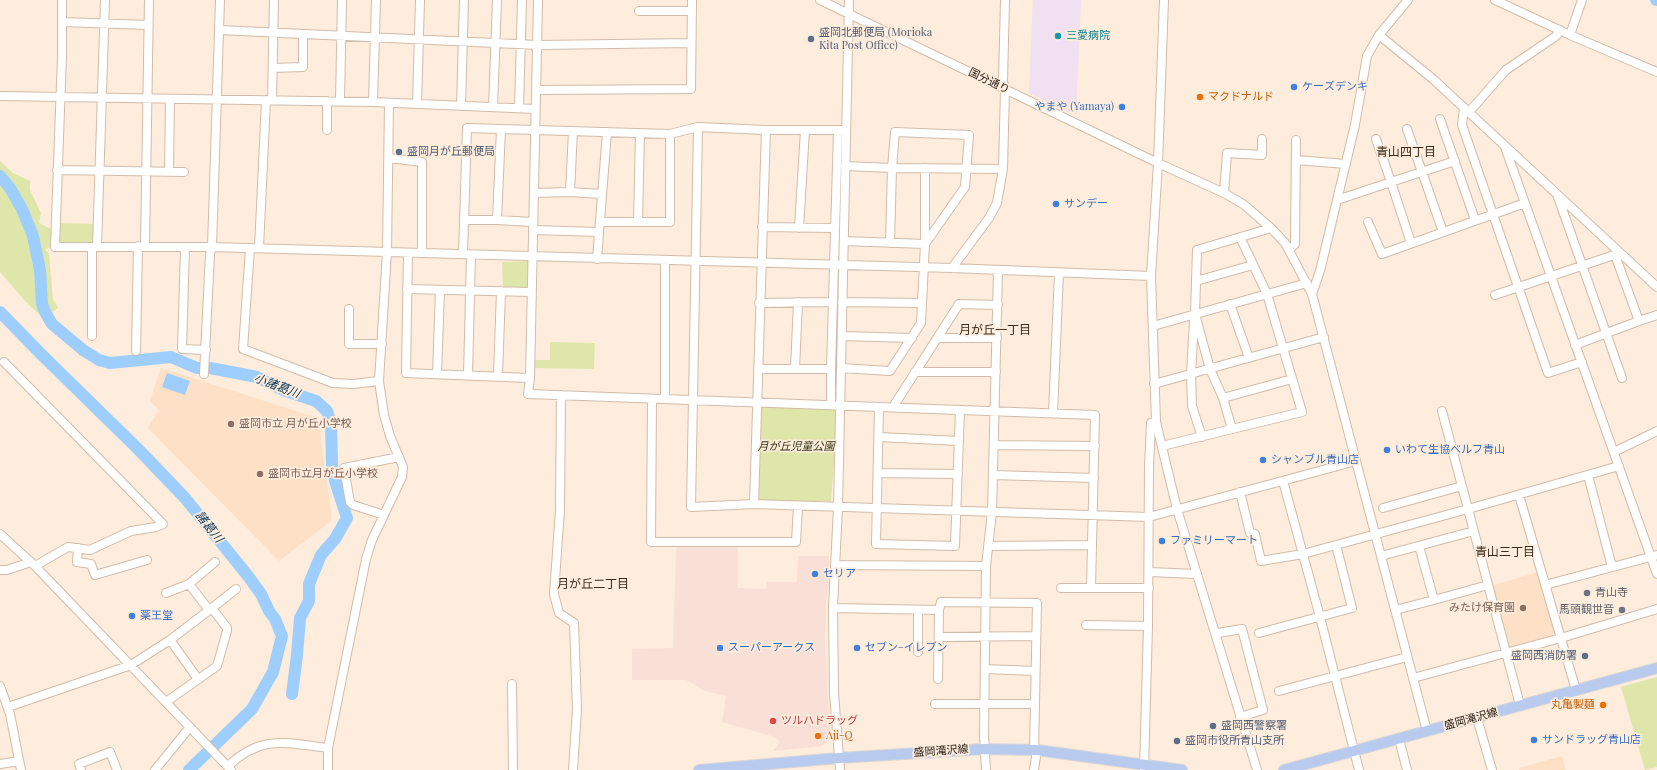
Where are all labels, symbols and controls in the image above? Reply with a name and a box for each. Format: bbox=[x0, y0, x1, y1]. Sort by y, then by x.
place label: 盛岡北郵便局 (Morioka Kita Post Office) bbox=[819, 26, 932, 52]
place label: 三愛病院 bbox=[1066, 29, 1110, 43]
marker: 三愛病院 bbox=[1053, 31, 1063, 41]
marker: 盛岡北郵便局 (Morioka Kita Post Office) bbox=[806, 34, 816, 44]
street label: 国分通り bbox=[966, 65, 1012, 97]
place label: ケーズデンキ bbox=[1302, 80, 1368, 94]
marker: ケーズデンキ bbox=[1289, 82, 1299, 92]
place label: マクドナルド bbox=[1208, 90, 1274, 104]
marker: マクドナルド bbox=[1195, 92, 1205, 102]
place label: やまや (Yamaya) bbox=[1035, 100, 1114, 114]
marker: やまや (Yamaya) bbox=[1117, 102, 1127, 112]
place label: 盛岡月が丘郵便局 bbox=[407, 145, 495, 159]
district label: 青山四丁目 bbox=[1376, 145, 1436, 159]
marker: 盛岡月が丘郵便局 bbox=[394, 147, 404, 157]
place label: サンデー bbox=[1064, 197, 1108, 211]
marker: サンデー bbox=[1051, 199, 1061, 209]
district label: 月が丘一丁目 bbox=[959, 323, 1031, 337]
water label: 小諸葛川 bbox=[252, 371, 302, 401]
place label: 盛岡市立 月が丘小学校 bbox=[239, 417, 352, 431]
marker: 盛岡市立 月が丘小学校 bbox=[226, 419, 236, 429]
park label: 月が丘児童公園 bbox=[758, 440, 834, 454]
place label: いわて生協ベルフ青山 bbox=[1395, 443, 1505, 457]
marker: いわて生協ベルフ青山 bbox=[1382, 445, 1392, 455]
place label: シャンブル青山店 bbox=[1271, 453, 1359, 467]
marker: シャンブル青山店 bbox=[1258, 455, 1268, 465]
place label: 盛岡市立月が丘小学校 bbox=[268, 467, 378, 481]
marker: 盛岡市立月が丘小学校 bbox=[255, 469, 265, 479]
water label: 諸葛川 bbox=[192, 508, 226, 546]
place label: ファミリーマート bbox=[1170, 534, 1258, 548]
marker: ファミリーマート bbox=[1157, 536, 1167, 546]
district label: 青山三丁目 bbox=[1475, 545, 1535, 559]
place label: セリア bbox=[823, 567, 856, 581]
marker: セリア bbox=[810, 569, 820, 579]
district label: 月が丘二丁目 bbox=[557, 577, 629, 591]
place label: 青山寺 bbox=[1595, 586, 1628, 600]
marker: 青山寺 bbox=[1582, 588, 1592, 598]
place label: みたけ保育園 bbox=[1449, 601, 1515, 615]
marker: みたけ保育園 bbox=[1518, 603, 1528, 613]
place label: 馬頭観世音 bbox=[1559, 603, 1614, 617]
marker: 馬頭観世音 bbox=[1617, 605, 1627, 615]
place label: 薬王堂 bbox=[140, 609, 173, 623]
marker: 薬王堂 bbox=[127, 611, 137, 621]
place label: スーパーアークス bbox=[728, 641, 815, 655]
place label: セブン-イレブン bbox=[865, 641, 947, 655]
marker: スーパーアークス bbox=[715, 643, 725, 653]
marker: セブン-イレブン bbox=[852, 643, 862, 653]
place label: 盛岡西消防署 bbox=[1511, 649, 1577, 663]
marker: 盛岡西消防署 bbox=[1580, 651, 1590, 661]
place label: 丸亀製麺 bbox=[1551, 698, 1595, 712]
marker: 丸亀製麺 bbox=[1598, 700, 1608, 710]
street label: 盛岡滝沢線 bbox=[1443, 706, 1499, 732]
place label: ツルハドラッグ bbox=[781, 714, 858, 728]
marker: ツルハドラッグ bbox=[768, 716, 778, 726]
place label: 盛岡西警察署 bbox=[1221, 719, 1287, 733]
marker: 盛岡西警察署 bbox=[1208, 721, 1218, 731]
place label: Aji-Q bbox=[826, 729, 853, 743]
marker: Aji-Q bbox=[813, 731, 823, 741]
place label: サンドラッグ青山店 bbox=[1542, 733, 1641, 747]
place label: 盛岡市役所青山支所 bbox=[1185, 734, 1284, 748]
marker: サンドラッグ青山店 bbox=[1529, 735, 1539, 745]
marker: 盛岡市役所青山支所 bbox=[1172, 736, 1182, 746]
street label: 盛岡滝沢線 bbox=[913, 742, 969, 760]

